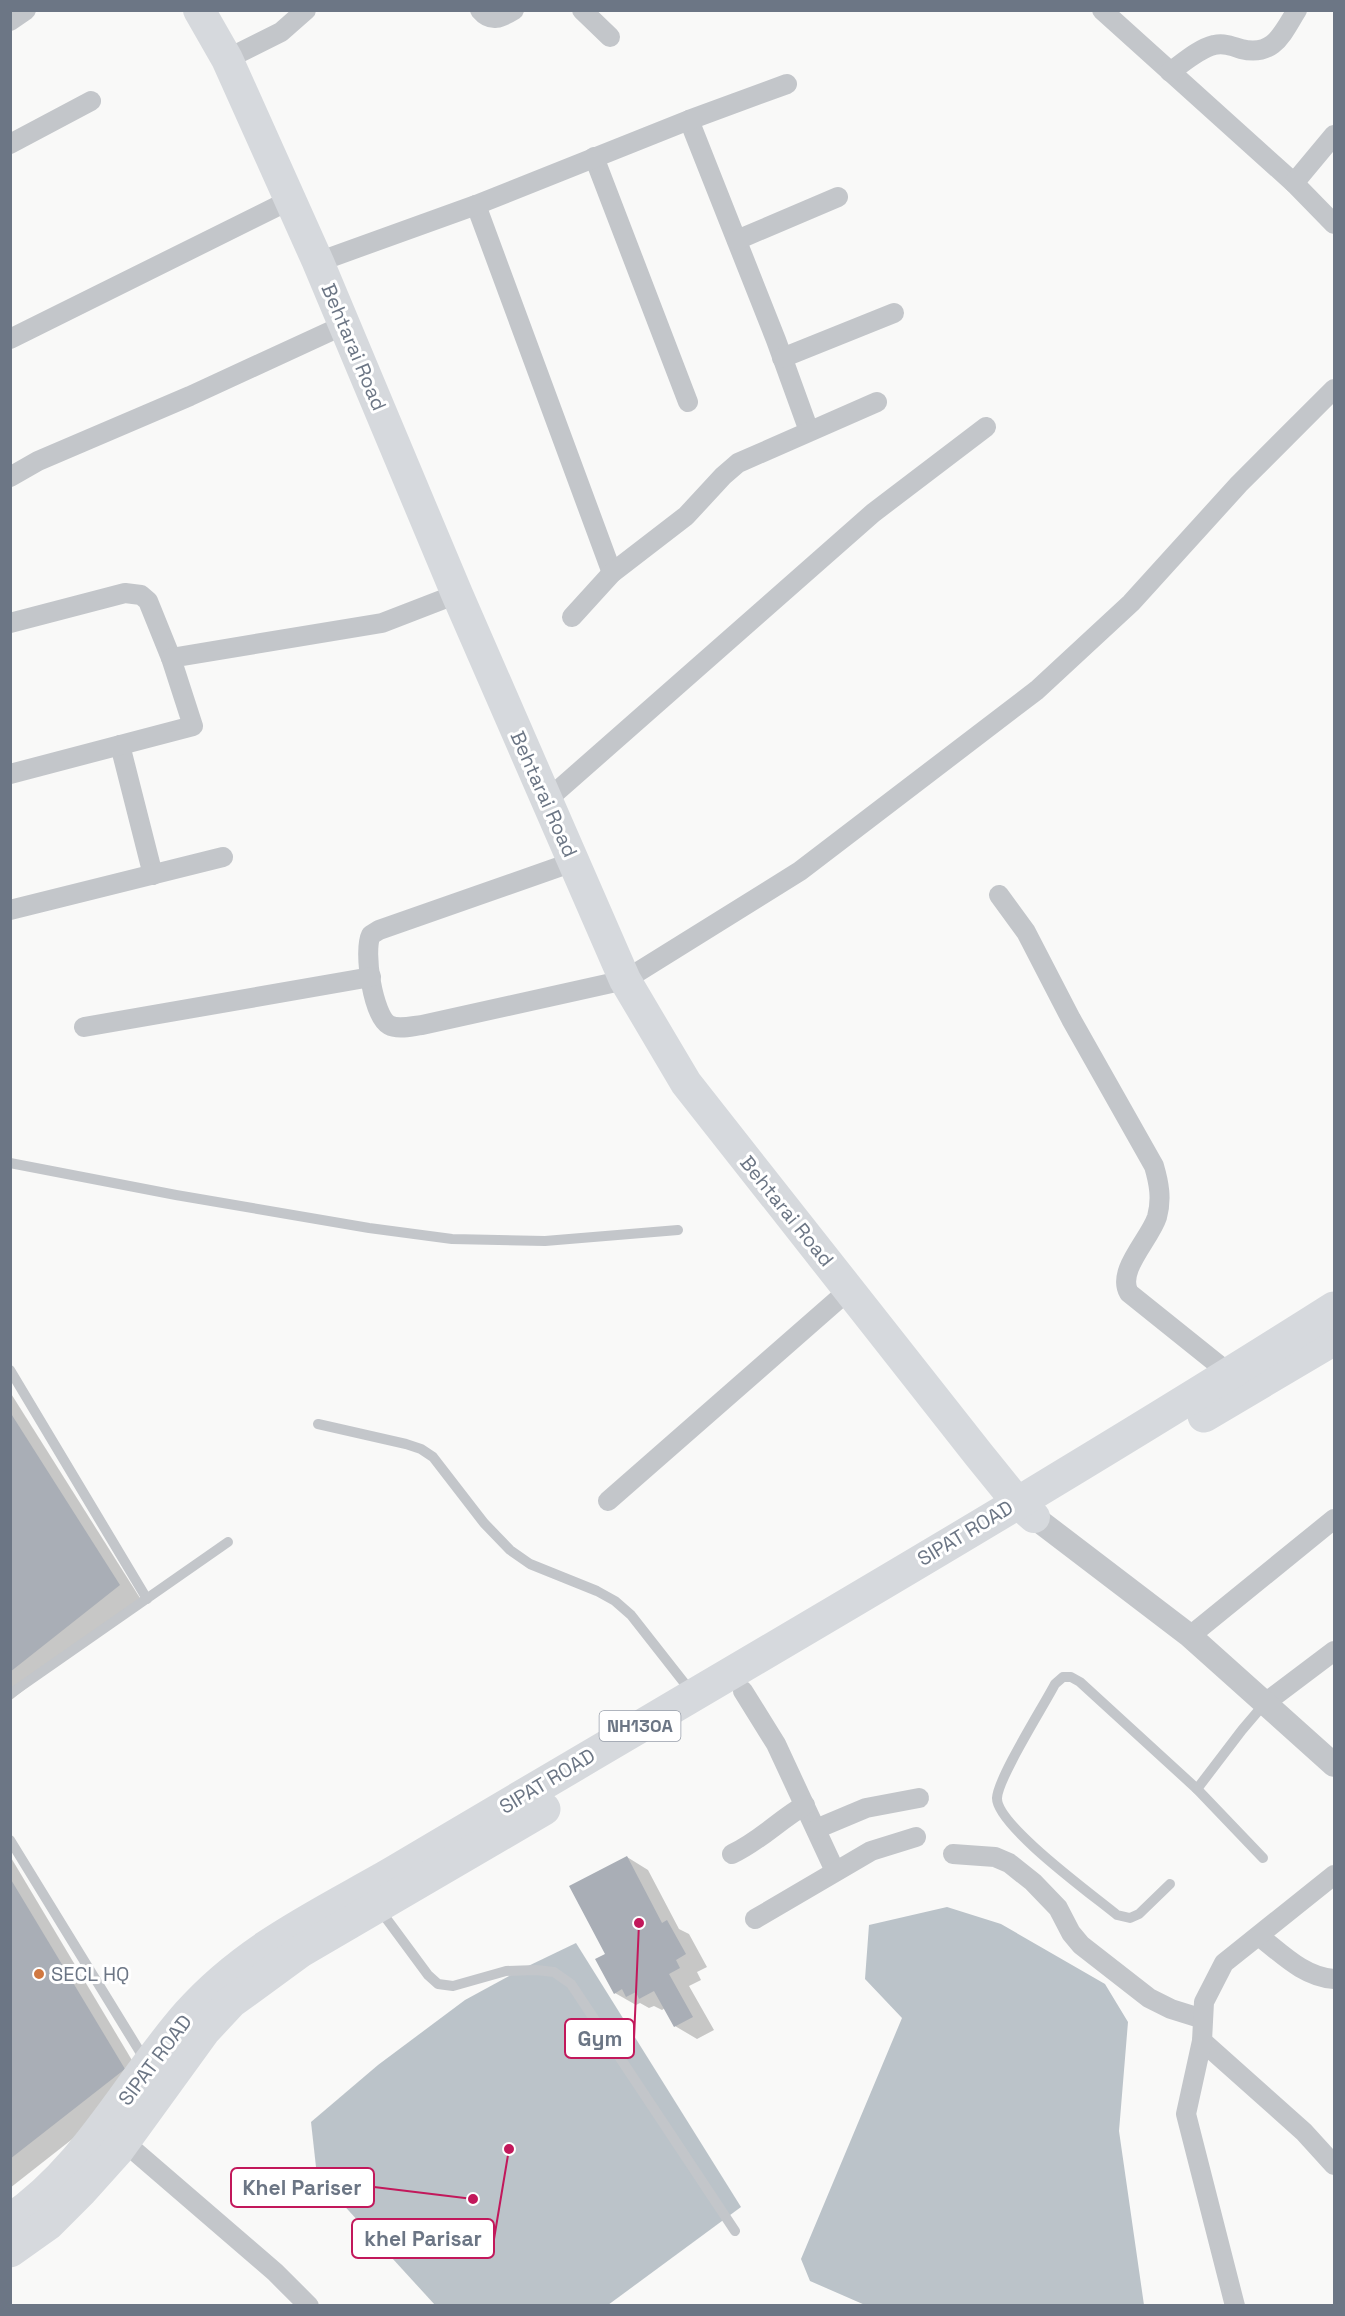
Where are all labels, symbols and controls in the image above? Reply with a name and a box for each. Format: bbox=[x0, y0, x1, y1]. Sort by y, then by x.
street label: Behtarai Road bbox=[316, 280, 392, 414]
street label: Behtarai Road bbox=[505, 727, 583, 861]
street label: Behtarai Road bbox=[734, 1150, 840, 1272]
street label: SIPAT ROAD bbox=[912, 1494, 1018, 1572]
road number: NH130A bbox=[600, 1711, 680, 1741]
street label: SIPAT ROAD bbox=[494, 1742, 600, 1820]
place label: SECL HQ bbox=[51, 1961, 129, 1987]
marker: SECL HQ bbox=[32, 1967, 46, 1981]
street label: SIPAT ROAD bbox=[112, 2009, 198, 2111]
callout: Gym bbox=[565, 2019, 634, 2058]
text: Gym bbox=[578, 2025, 622, 2052]
callout: Khel Pariser bbox=[231, 2168, 374, 2207]
text: Khel Pariser bbox=[242, 2174, 362, 2201]
callout: khel Parisar bbox=[352, 2219, 494, 2258]
text: khel Parisar bbox=[364, 2225, 482, 2252]

